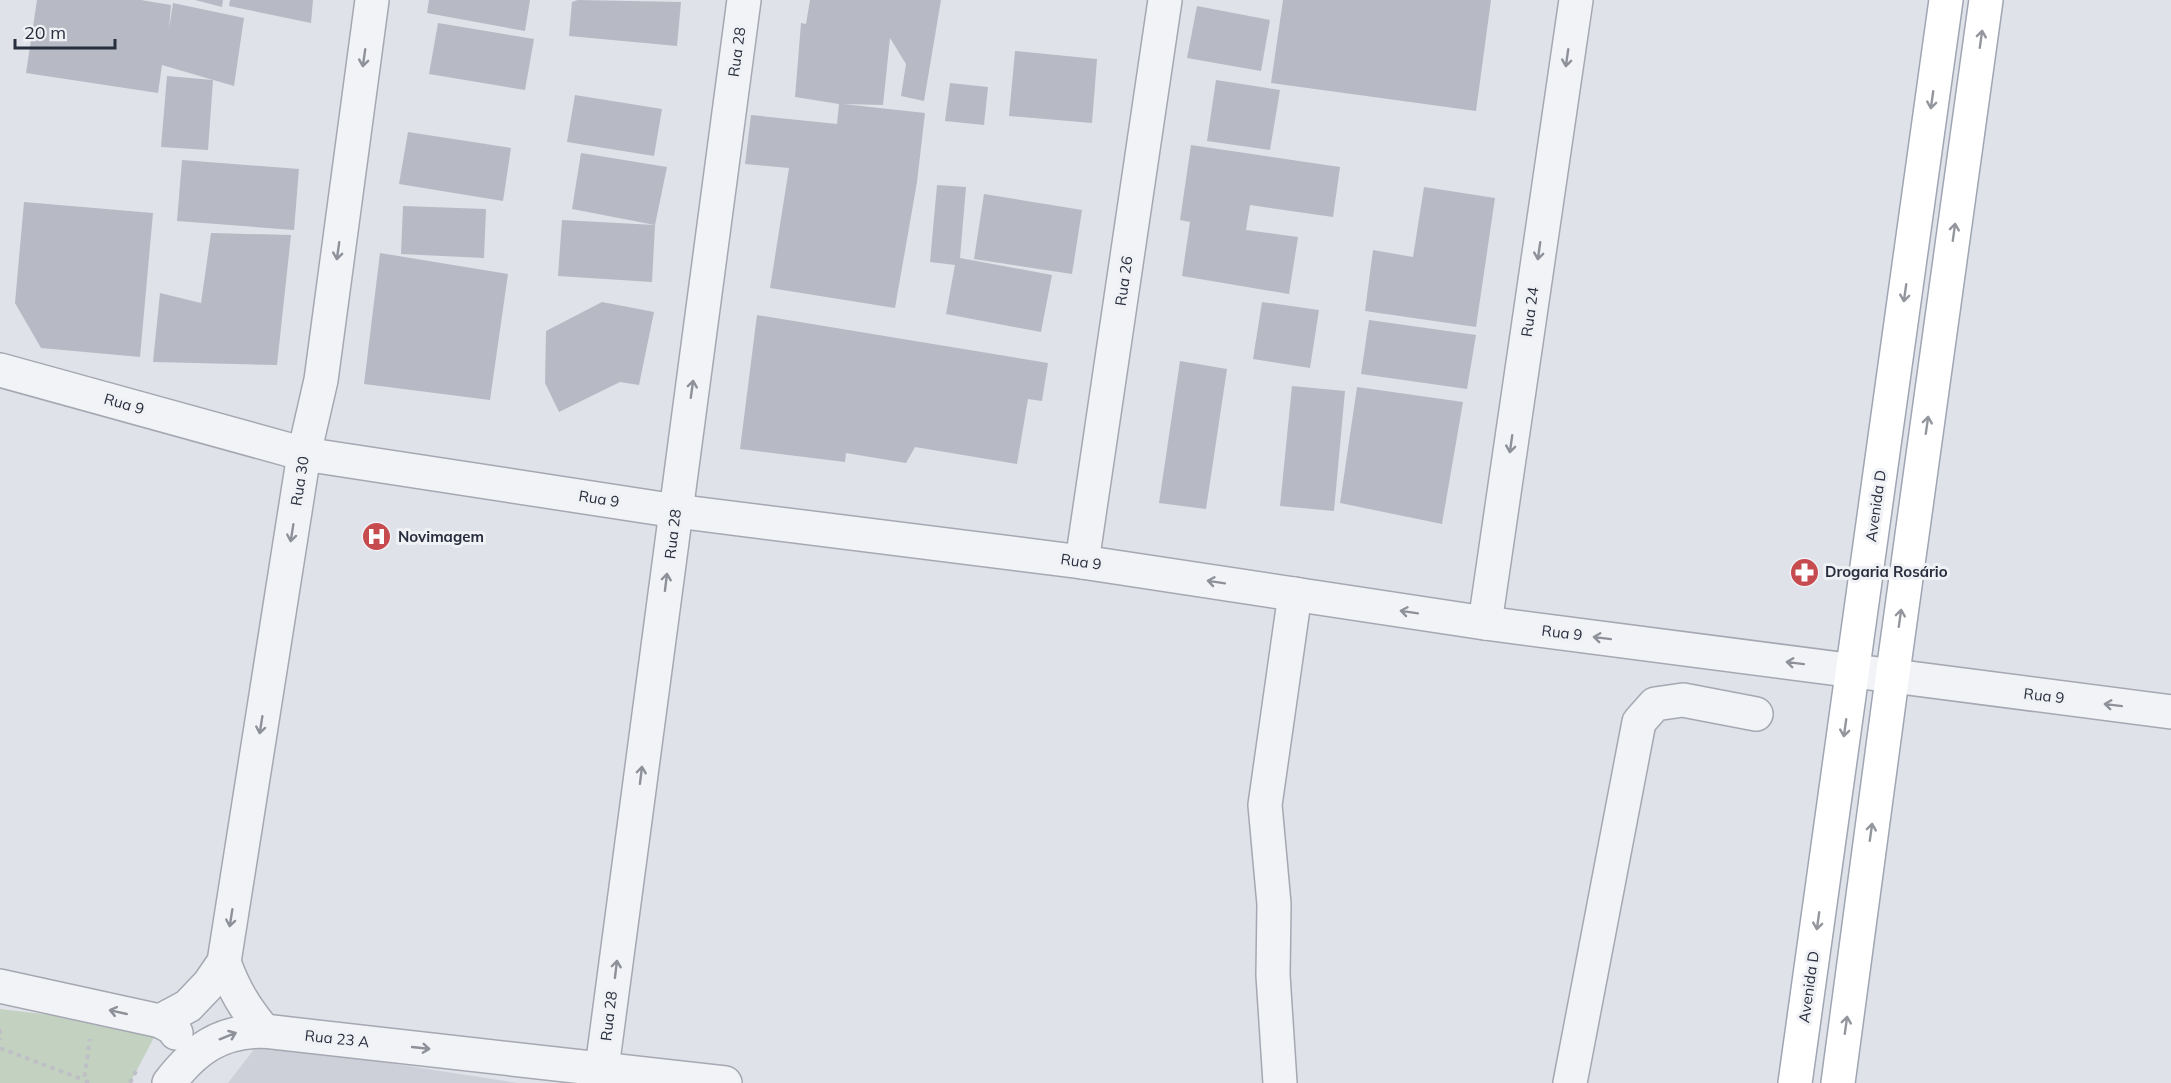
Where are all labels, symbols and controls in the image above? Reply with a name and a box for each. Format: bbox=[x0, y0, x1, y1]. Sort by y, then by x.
scale bar bbox=[15, 12, 116, 50]
text: 20 m bbox=[24, 21, 66, 44]
street label: Rua 28 bbox=[724, 26, 749, 78]
one-way arrow bbox=[1975, 29, 1986, 49]
one-way arrow bbox=[1562, 47, 1573, 67]
one-way arrow bbox=[359, 48, 370, 67]
one-way arrow bbox=[1927, 89, 1938, 109]
one-way arrow bbox=[1948, 222, 1959, 242]
one-way arrow bbox=[1534, 240, 1545, 260]
one-way arrow bbox=[333, 241, 344, 261]
street label: Rua 26 bbox=[1111, 255, 1136, 307]
one-way arrow bbox=[1900, 282, 1911, 302]
street label: Rua 24 bbox=[1517, 286, 1542, 338]
one-way arrow bbox=[687, 379, 698, 399]
street label: Rua 9 bbox=[102, 389, 146, 418]
one-way arrow bbox=[1922, 416, 1933, 435]
one-way arrow bbox=[1506, 433, 1517, 453]
street label: Rua 30 bbox=[286, 455, 313, 507]
street label: Avenida D bbox=[1861, 469, 1890, 543]
street label: Rua 9 bbox=[577, 486, 621, 511]
street label: Rua 28 bbox=[660, 508, 685, 560]
hospital icon: Novimagem bbox=[361, 521, 393, 553]
one-way arrow bbox=[286, 522, 297, 542]
place label: Novimagem bbox=[398, 527, 484, 546]
street label: Rua 9 bbox=[1059, 549, 1103, 574]
pharmacy icon: Drogaria Rosário bbox=[1788, 556, 1820, 588]
place label: Drogaria Rosário bbox=[1825, 562, 1948, 581]
one-way arrow bbox=[661, 573, 672, 592]
one-way arrow bbox=[1207, 577, 1226, 588]
one-way arrow bbox=[1399, 606, 1419, 617]
one-way arrow bbox=[1895, 609, 1906, 629]
street label: Rua 9 bbox=[1541, 621, 1584, 644]
one-way arrow bbox=[1593, 633, 1612, 644]
one-way arrow bbox=[1786, 658, 1806, 669]
street label: Rua 9 bbox=[2023, 684, 2066, 707]
one-way arrow bbox=[2104, 699, 2123, 710]
one-way arrow bbox=[256, 715, 267, 735]
one-way arrow bbox=[1840, 718, 1851, 738]
one-way arrow bbox=[636, 766, 647, 786]
one-way arrow bbox=[1866, 822, 1877, 842]
one-way arrow bbox=[225, 908, 236, 927]
one-way arrow bbox=[1813, 911, 1824, 931]
street label: Avenida D bbox=[1794, 950, 1823, 1024]
one-way arrow bbox=[610, 959, 621, 979]
street label: Rua 28 bbox=[596, 990, 621, 1042]
one-way arrow bbox=[109, 1006, 129, 1017]
one-way arrow bbox=[1840, 1016, 1851, 1035]
street label: Rua 23 A bbox=[304, 1026, 370, 1051]
one-way arrow bbox=[218, 1030, 237, 1041]
one-way arrow bbox=[410, 1043, 430, 1054]

